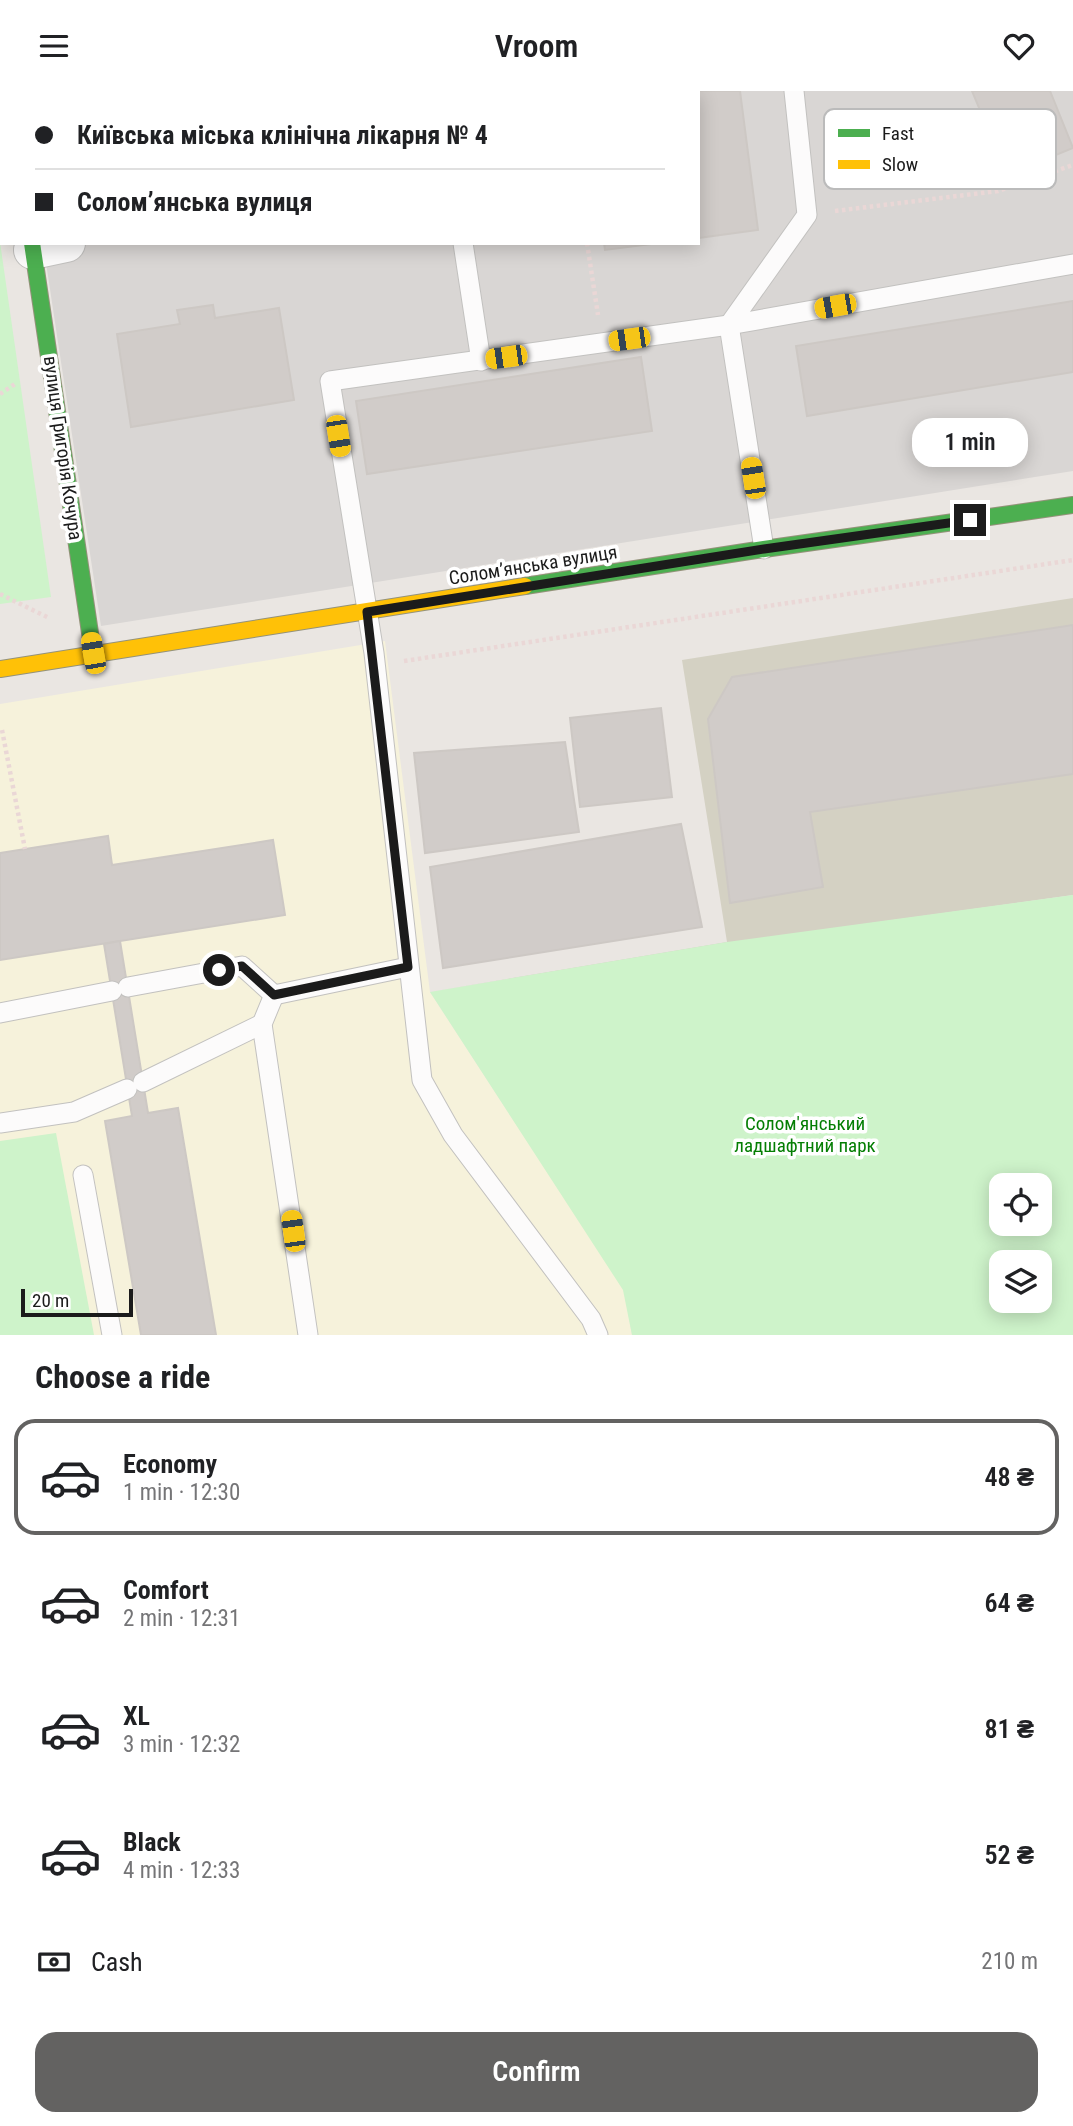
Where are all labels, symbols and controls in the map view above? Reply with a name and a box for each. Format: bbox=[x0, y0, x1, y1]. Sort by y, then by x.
icon: menu bbox=[35, 27, 73, 65]
text: Vroom bbox=[495, 27, 578, 65]
icon: heart bbox=[1000, 27, 1038, 65]
legend bbox=[824, 109, 1056, 189]
text: Київська міська клінічна лікарня № 4 bbox=[77, 120, 488, 150]
text: Fast bbox=[882, 122, 914, 145]
text: Slow bbox=[882, 153, 918, 176]
text: Соломʼянська вулиця bbox=[77, 187, 313, 217]
car bbox=[813, 292, 858, 320]
car bbox=[607, 326, 652, 352]
car bbox=[484, 344, 529, 370]
street label: вулиця Григорія Кочура bbox=[39, 355, 87, 541]
car bbox=[325, 414, 352, 458]
callout: 1 min bbox=[912, 419, 1028, 467]
text: 1 min bbox=[945, 429, 995, 456]
car bbox=[740, 456, 767, 500]
route end bbox=[954, 504, 986, 536]
street label: Соломʼянська вулиця bbox=[447, 540, 619, 590]
car bbox=[80, 630, 107, 676]
route start bbox=[203, 954, 235, 986]
park label: Солом'янський ладшафтний парк bbox=[734, 1112, 876, 1157]
map controls bbox=[989, 1173, 1052, 1313]
button: locate bbox=[989, 1173, 1052, 1236]
car bbox=[280, 1209, 307, 1253]
button: layers bbox=[989, 1250, 1052, 1313]
scale bar bbox=[21, 1286, 133, 1318]
text: 20 m bbox=[32, 1289, 69, 1312]
text: Choose a ride bbox=[35, 1358, 210, 1396]
icon: car bbox=[39, 1446, 102, 1509]
text: Economy bbox=[123, 1449, 217, 1479]
text: 48 ₴ bbox=[985, 1462, 1034, 1492]
text: 1 min · 12:30 bbox=[123, 1479, 240, 1506]
icon: car bbox=[39, 1572, 102, 1635]
text: Comfort bbox=[123, 1575, 209, 1605]
text: 64 ₴ bbox=[985, 1588, 1034, 1618]
text: 2 min · 12:31 bbox=[123, 1605, 240, 1632]
icon: car bbox=[39, 1698, 102, 1761]
text: XL bbox=[123, 1701, 150, 1731]
text: 81 ₴ bbox=[985, 1714, 1034, 1744]
text: 3 min · 12:32 bbox=[123, 1731, 240, 1758]
icon: car bbox=[39, 1824, 102, 1887]
text: Black bbox=[123, 1827, 181, 1857]
text: 52 ₴ bbox=[985, 1840, 1034, 1870]
text: 4 min · 12:33 bbox=[123, 1857, 240, 1884]
icon: cash bbox=[35, 1943, 73, 1981]
text: Cash bbox=[91, 1947, 143, 1977]
text: 210 m bbox=[981, 1948, 1038, 1975]
button: Confirm bbox=[35, 2032, 1038, 2112]

